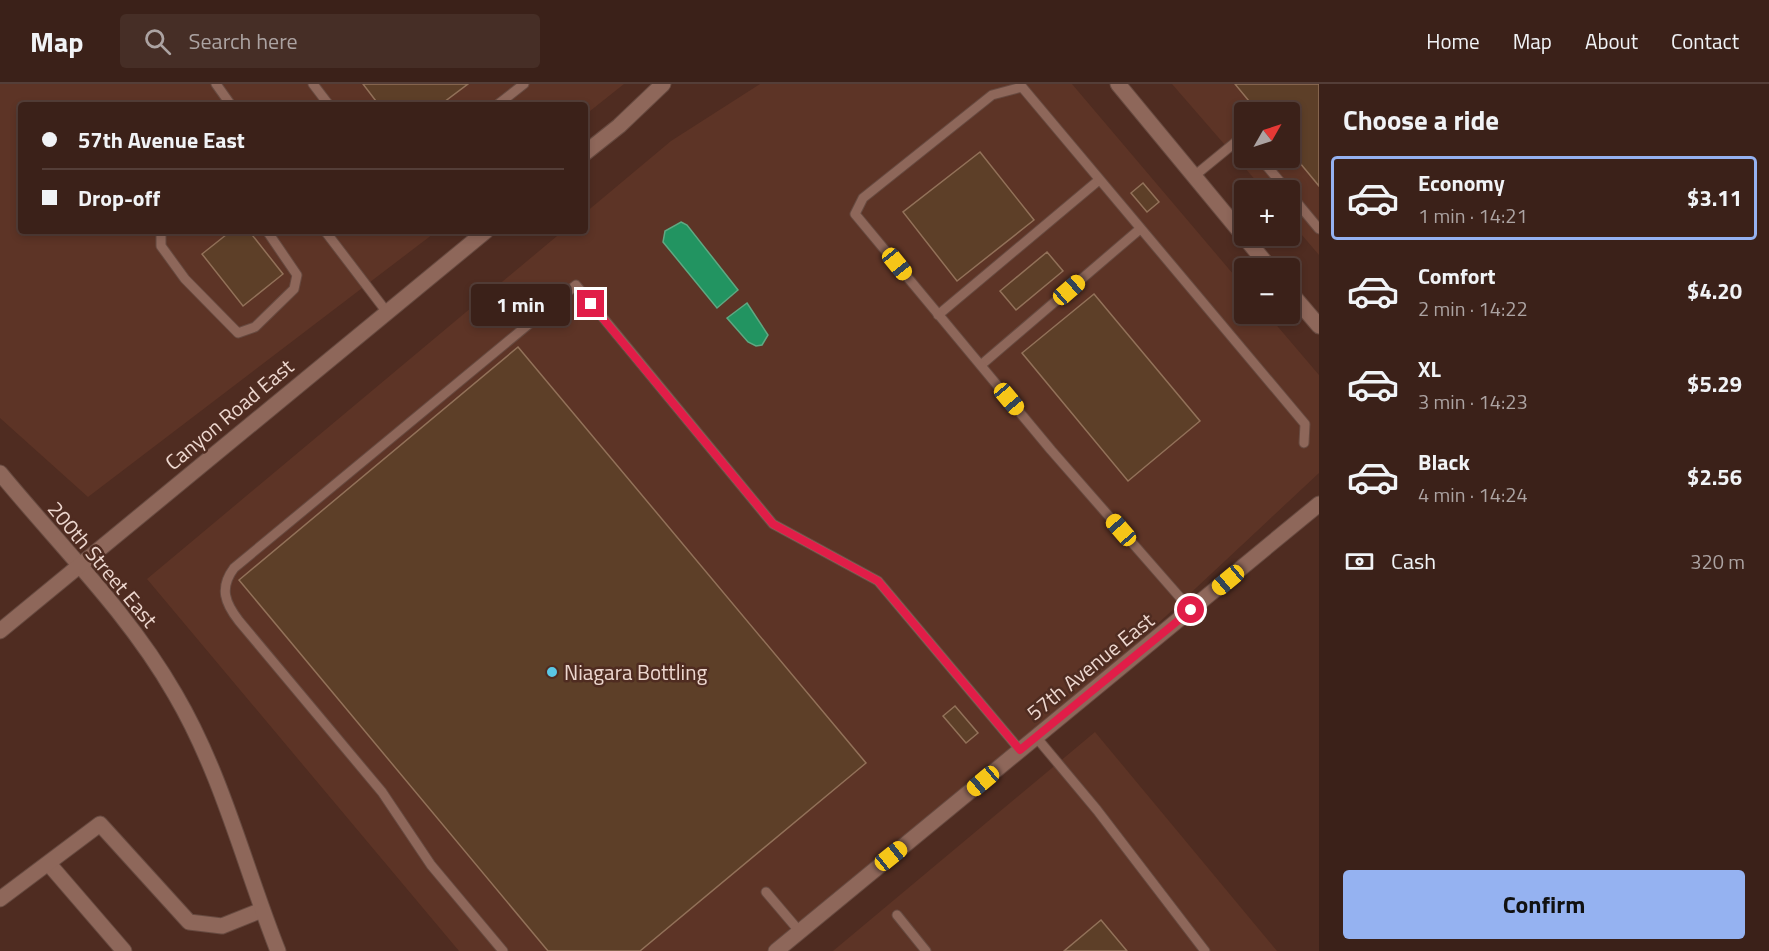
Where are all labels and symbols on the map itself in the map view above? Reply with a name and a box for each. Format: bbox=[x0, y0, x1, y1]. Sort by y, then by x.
north arrow bbox=[1234, 102, 1300, 168]
car bbox=[879, 244, 915, 284]
car bbox=[1050, 271, 1088, 309]
callout: 1 min bbox=[471, 283, 570, 325]
route end bbox=[577, 290, 604, 317]
street label: Canyon Road East bbox=[158, 350, 301, 477]
car bbox=[991, 379, 1027, 419]
street label: 200th Street East bbox=[40, 494, 166, 635]
car bbox=[1102, 511, 1140, 549]
car bbox=[1208, 562, 1248, 598]
route start bbox=[1177, 596, 1204, 623]
street label: 57th Avenue East bbox=[1019, 604, 1161, 728]
place label: Niagara Bottling bbox=[564, 656, 707, 688]
marker: Niagara Bottling bbox=[545, 665, 559, 679]
car bbox=[963, 763, 1003, 799]
car bbox=[871, 838, 911, 874]

